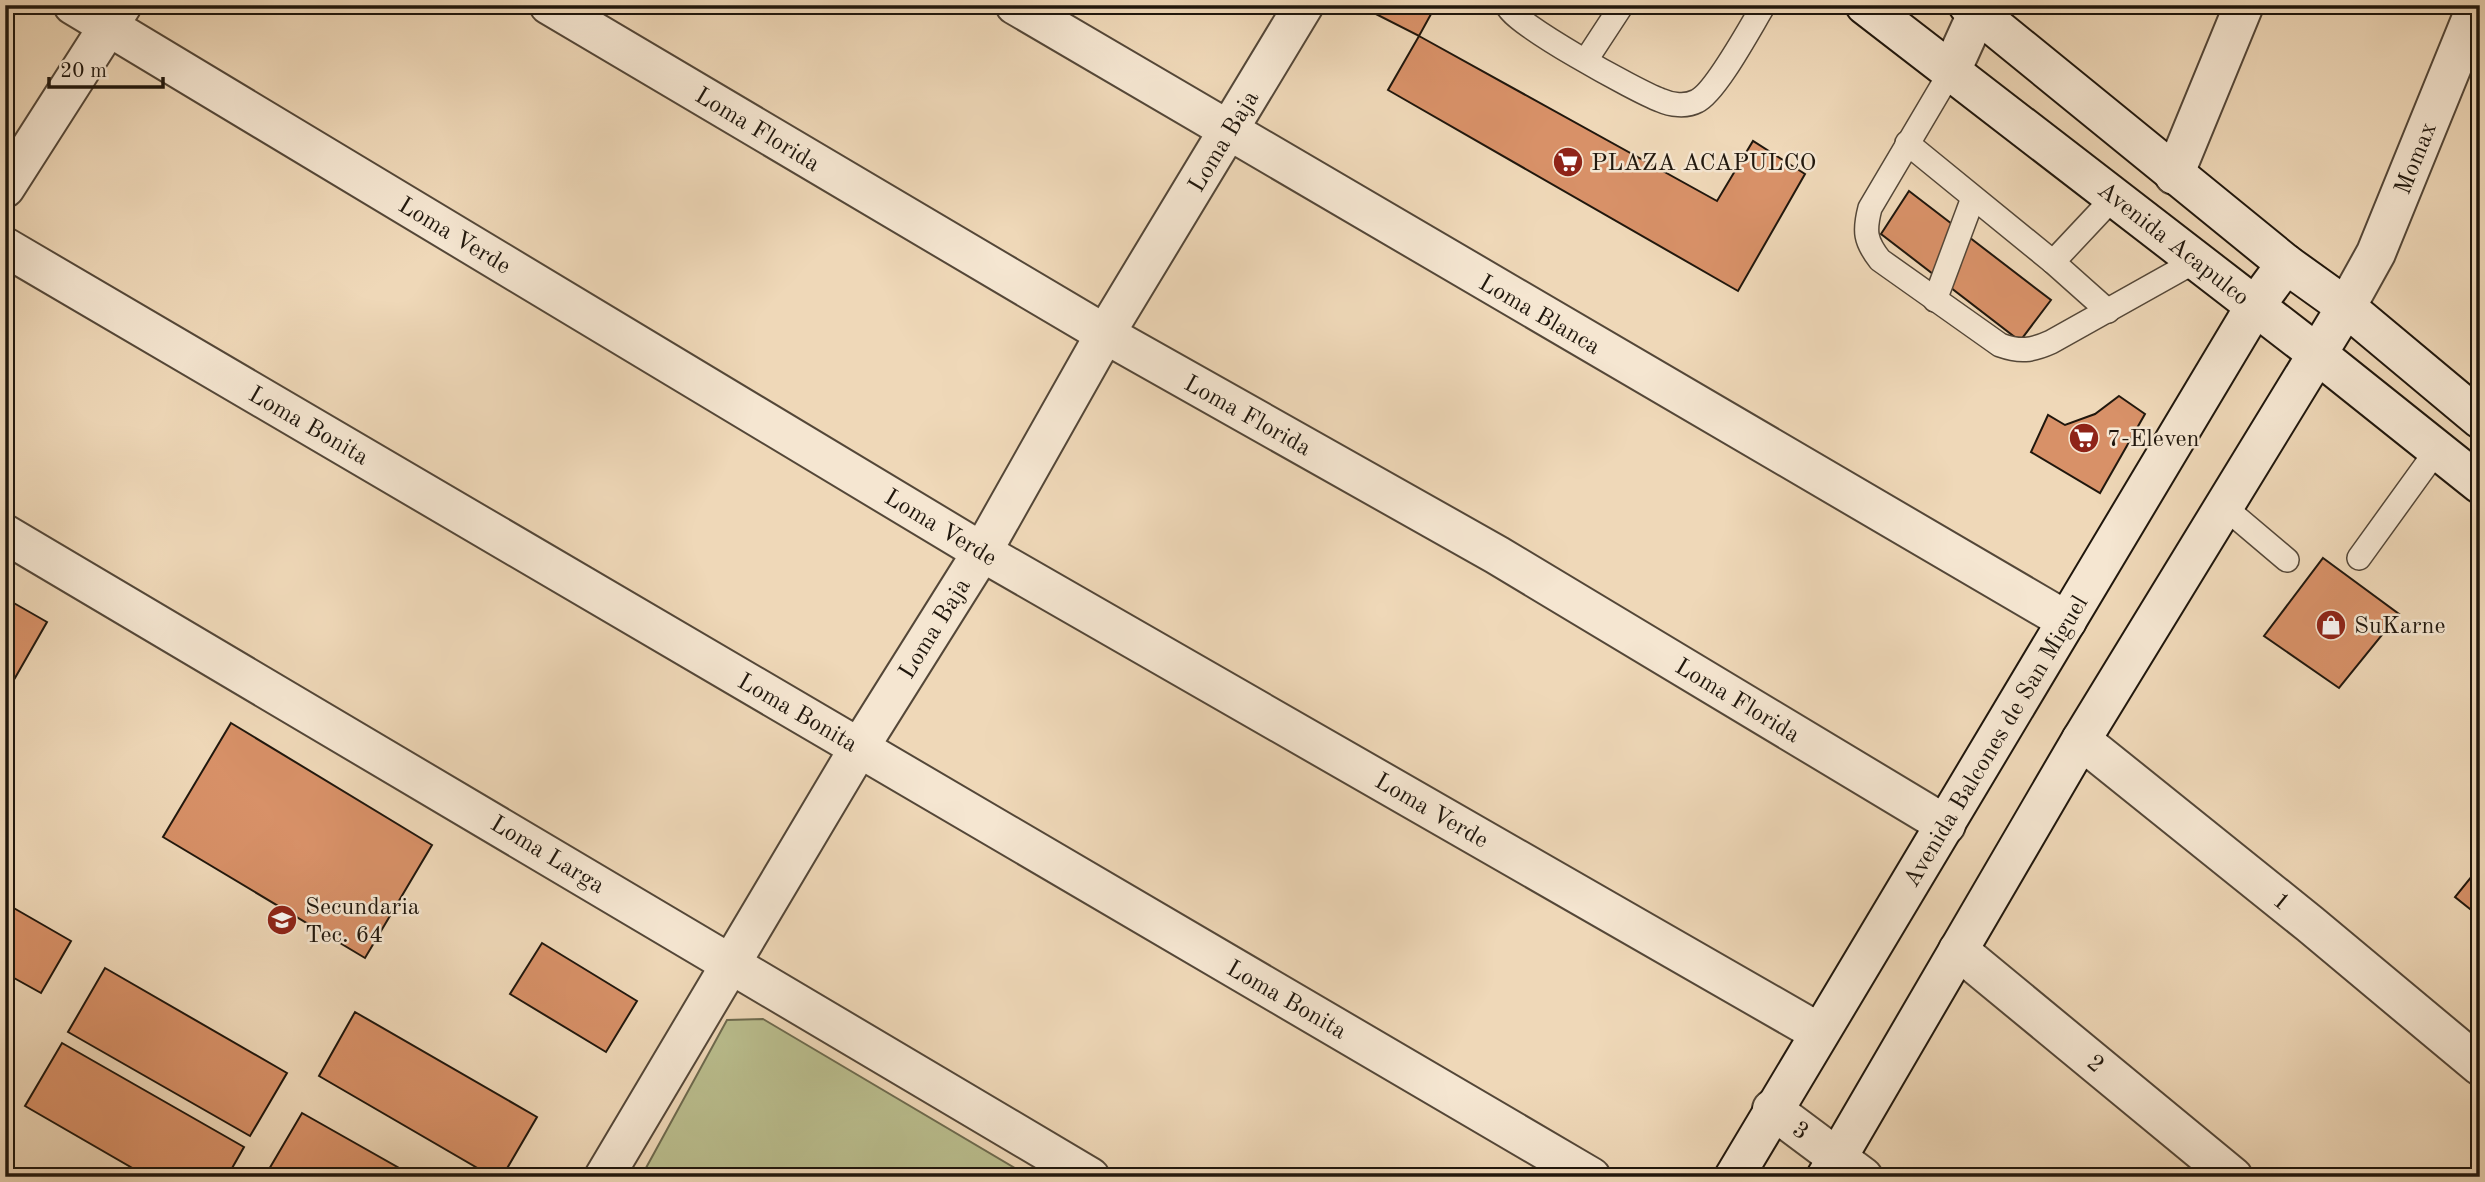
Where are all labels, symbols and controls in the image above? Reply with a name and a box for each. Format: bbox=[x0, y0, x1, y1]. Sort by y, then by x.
scale bar bbox=[49, 46, 163, 90]
text: 20 m bbox=[60, 61, 107, 82]
street label: Loma Florida bbox=[690, 84, 824, 177]
street label: Loma Baja bbox=[1185, 87, 1264, 197]
street label: Momax bbox=[2392, 119, 2442, 198]
supermarket icon: PLAZA ACAPULCO bbox=[1551, 145, 1585, 179]
place label: PLAZA ACAPULCO bbox=[1591, 152, 1816, 176]
street label: Avenida Acapulco bbox=[2093, 178, 2253, 311]
street label: Loma Verde bbox=[394, 194, 514, 280]
street label: Loma Blanca bbox=[1474, 271, 1604, 360]
street label: Loma Florida bbox=[1180, 372, 1315, 461]
street label: Loma Bonita bbox=[244, 383, 372, 471]
supermarket icon: 7-Eleven bbox=[2067, 421, 2101, 455]
place label: 7-Eleven bbox=[2107, 428, 2199, 452]
street label: Loma Verde bbox=[880, 486, 1000, 572]
street label: Loma Baja bbox=[895, 574, 976, 684]
street label: Avenida Balcones de San Miguel bbox=[1900, 592, 2093, 892]
shop icon: SuKarne bbox=[2314, 608, 2348, 642]
place label: SuKarne bbox=[2354, 615, 2446, 639]
street label: Loma Florida bbox=[1670, 655, 1804, 748]
street label: Loma Bonita bbox=[733, 670, 861, 758]
street label: Loma Verde bbox=[1370, 770, 1492, 854]
street label: Loma Larga bbox=[486, 812, 608, 899]
street label: 1 bbox=[2268, 889, 2294, 916]
place label: Secundaria Tec. 64 bbox=[305, 896, 420, 948]
school or university icon: Secundaria Tec. 64 bbox=[265, 903, 299, 937]
street label: Loma Bonita bbox=[1222, 957, 1350, 1045]
street label: 2 bbox=[2082, 1051, 2108, 1078]
street label: 3 bbox=[1787, 1118, 1812, 1145]

